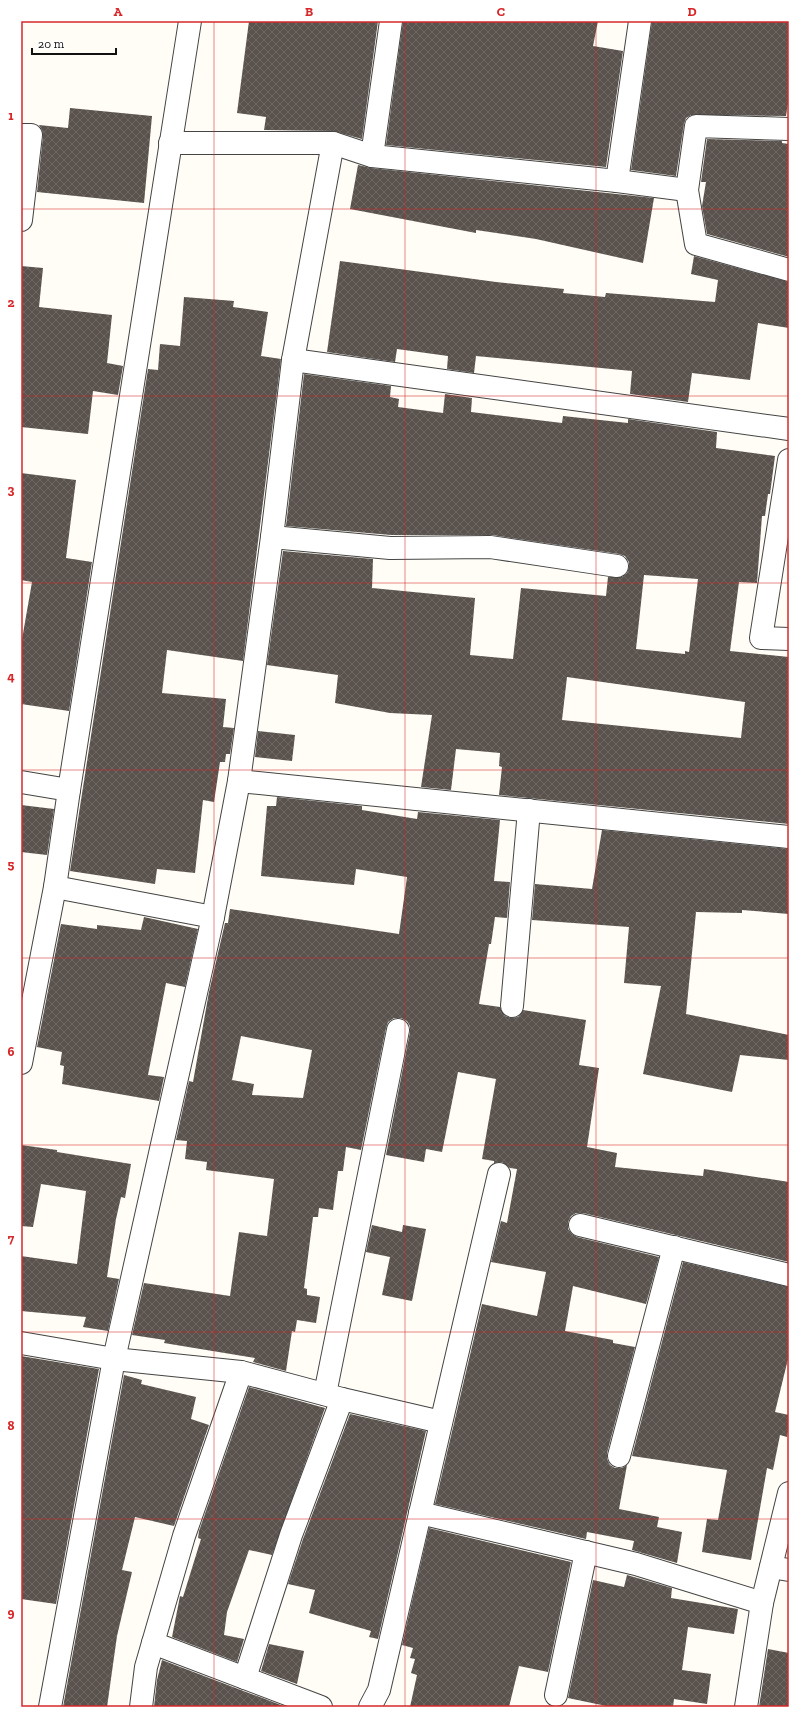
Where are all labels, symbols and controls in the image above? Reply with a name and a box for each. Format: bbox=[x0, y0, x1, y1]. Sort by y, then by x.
text: A bbox=[114, 4, 123, 19]
text: B bbox=[305, 4, 313, 19]
text: C bbox=[497, 4, 505, 19]
text: D bbox=[687, 4, 697, 19]
scale bar bbox=[32, 30, 116, 56]
text: 20 m bbox=[38, 37, 65, 51]
text: 1 bbox=[8, 108, 14, 123]
text: 2 bbox=[8, 295, 15, 310]
text: 3 bbox=[8, 482, 15, 497]
text: 4 bbox=[7, 669, 15, 684]
text: 5 bbox=[8, 857, 15, 872]
text: 6 bbox=[8, 1044, 15, 1059]
text: 7 bbox=[8, 1231, 15, 1246]
text: 8 bbox=[7, 1418, 15, 1433]
text: 9 bbox=[8, 1605, 15, 1620]

